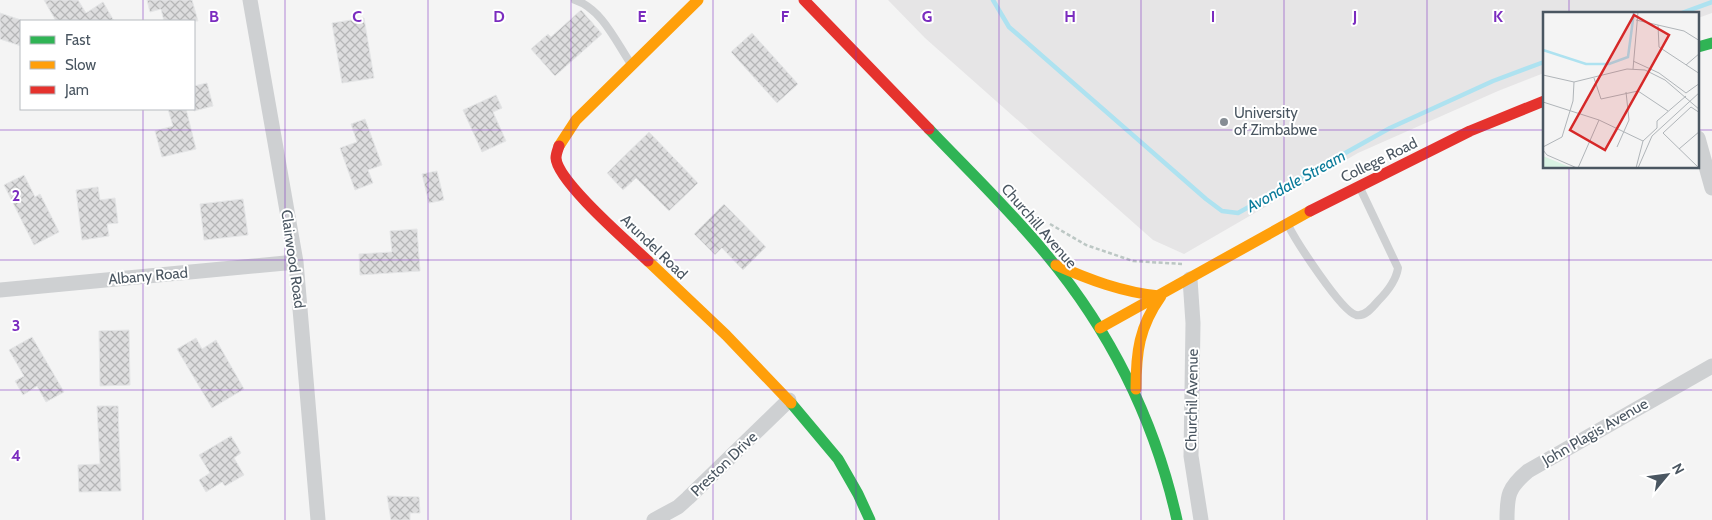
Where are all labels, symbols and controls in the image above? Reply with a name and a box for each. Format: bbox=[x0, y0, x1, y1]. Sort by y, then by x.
text: B bbox=[209, 7, 219, 26]
text: C bbox=[352, 7, 362, 26]
text: D bbox=[493, 7, 505, 26]
text: E bbox=[637, 7, 647, 26]
text: F bbox=[781, 7, 790, 26]
text: G bbox=[922, 7, 932, 26]
text: H bbox=[1064, 7, 1076, 26]
text: I bbox=[1211, 7, 1215, 26]
text: J bbox=[1352, 7, 1357, 26]
text: K bbox=[1493, 7, 1503, 26]
inset map bbox=[1543, 12, 1700, 169]
legend bbox=[20, 20, 195, 110]
text: Fast bbox=[65, 31, 90, 49]
text: Slow bbox=[65, 56, 96, 74]
text: Jam bbox=[64, 81, 89, 99]
place label: University of Zimbabwe bbox=[1234, 104, 1318, 139]
marker: University of Zimbabwe bbox=[1218, 116, 1230, 128]
street label: College Road bbox=[1338, 134, 1420, 186]
water label: Avondale Stream bbox=[1242, 146, 1349, 216]
street label: Churchill Avenue bbox=[997, 180, 1081, 272]
text: 2 bbox=[12, 186, 20, 205]
street label: Clairwood Road bbox=[277, 209, 309, 309]
street label: Arundel Road bbox=[617, 211, 691, 283]
street label: Albany Road bbox=[107, 264, 189, 288]
text: 3 bbox=[12, 316, 20, 335]
street label: Churchil Avenue bbox=[1182, 348, 1202, 451]
street label: John Plagis Avenue bbox=[1538, 394, 1651, 470]
street label: Preston Drive bbox=[687, 428, 761, 500]
text: 4 bbox=[11, 446, 21, 465]
north arrow bbox=[1642, 450, 1692, 500]
text: N bbox=[1668, 460, 1689, 477]

